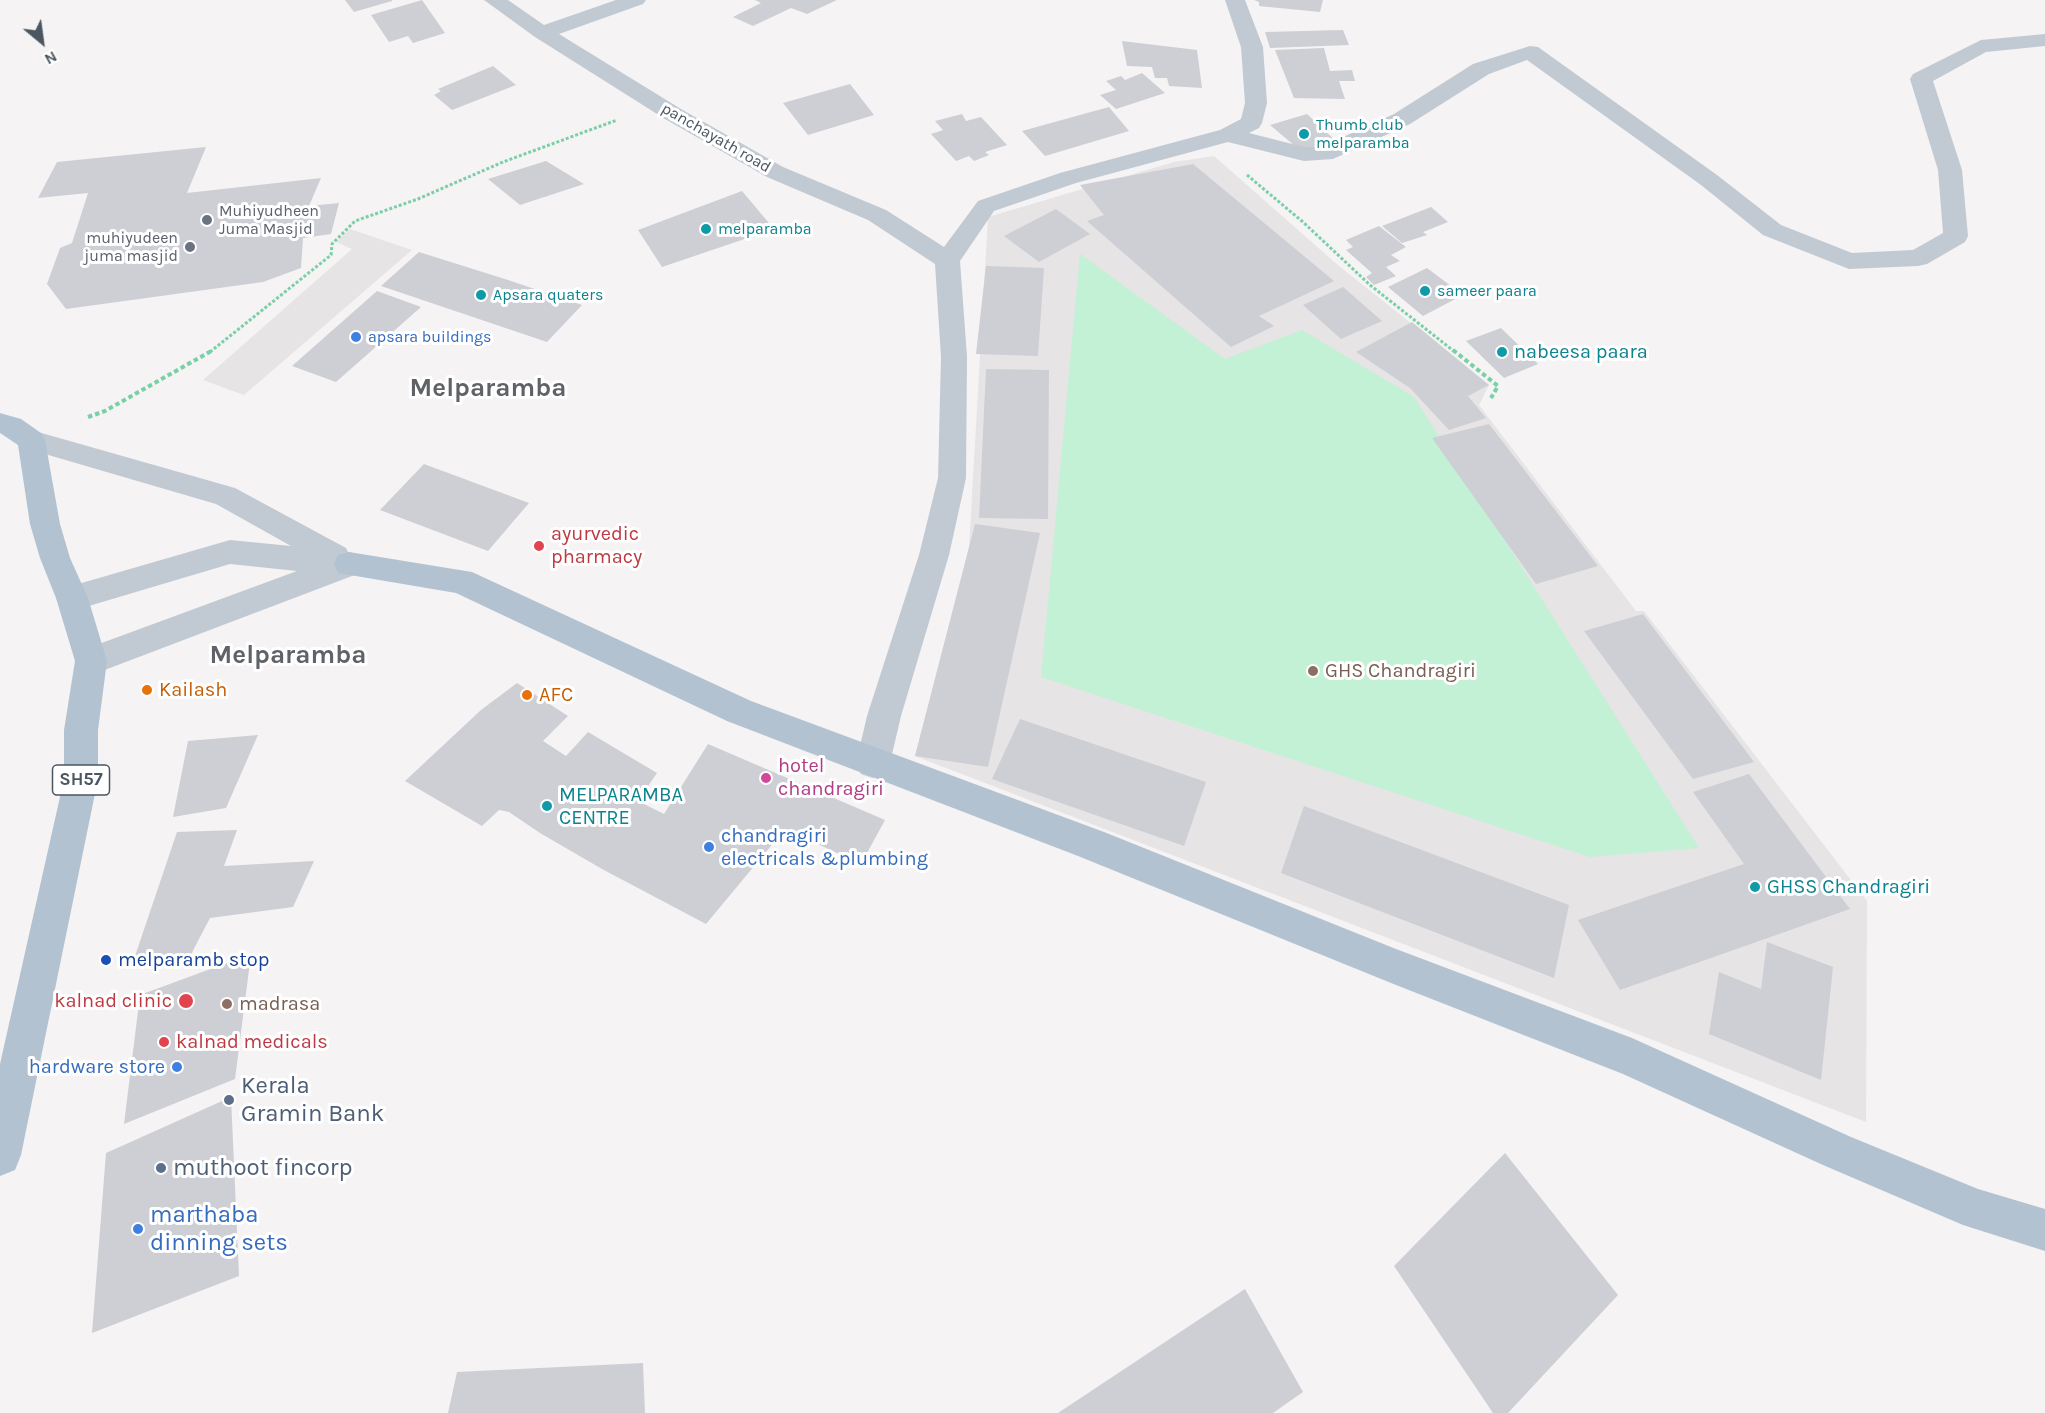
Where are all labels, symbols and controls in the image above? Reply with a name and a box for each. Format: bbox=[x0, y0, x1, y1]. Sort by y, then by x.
north arrow bbox=[12, 12, 72, 72]
text: N bbox=[41, 47, 61, 69]
street label: panchayath road bbox=[658, 99, 774, 177]
place label: Thumb club melparamba bbox=[1316, 115, 1410, 153]
marker: Thumb club melparamba bbox=[1297, 127, 1311, 141]
place label: Muhiyudheen Juma Masjid bbox=[219, 201, 319, 239]
marker: Muhiyudheen Juma Masjid bbox=[200, 213, 214, 227]
place label: melparamba bbox=[718, 219, 812, 239]
marker: melparamba bbox=[699, 222, 713, 236]
place label: muhiyudeen juma masjid bbox=[84, 228, 178, 266]
marker: muhiyudeen juma masjid bbox=[183, 240, 197, 254]
place label: sameer paara bbox=[1437, 281, 1537, 301]
marker: sameer paara bbox=[1418, 284, 1432, 298]
place label: Apsara quaters bbox=[493, 285, 603, 305]
marker: Apsara quaters bbox=[474, 288, 488, 302]
place label: apsara buildings bbox=[368, 327, 492, 347]
marker: apsara buildings bbox=[349, 330, 363, 344]
place label: nabeesa paara bbox=[1514, 340, 1648, 364]
marker: nabeesa paara bbox=[1495, 345, 1509, 359]
district label: Melparamba bbox=[410, 373, 566, 405]
place label: ayurvedic pharmacy bbox=[551, 522, 642, 569]
marker: ayurvedic pharmacy bbox=[532, 539, 546, 553]
district label: Melparamba bbox=[210, 640, 366, 672]
place label: GHS Chandragiri bbox=[1325, 659, 1476, 683]
marker: GHS Chandragiri bbox=[1306, 664, 1320, 678]
place label: Kailash bbox=[159, 678, 227, 702]
marker: Kailash bbox=[140, 683, 154, 697]
place label: AFC bbox=[539, 683, 573, 707]
marker: AFC bbox=[520, 688, 534, 702]
place label: hotel chandragiri bbox=[778, 754, 884, 801]
road number: SH57 bbox=[52, 765, 110, 795]
marker: hotel chandragiri bbox=[759, 771, 773, 785]
place label: MELPARAMBA CENTRE bbox=[559, 783, 683, 830]
marker: MELPARAMBA CENTRE bbox=[540, 799, 554, 813]
place label: chandragiri electricals &plumbing bbox=[721, 824, 928, 871]
marker: chandragiri electricals &plumbing bbox=[702, 840, 716, 854]
place label: GHSS Chandragiri bbox=[1767, 875, 1930, 899]
marker: GHSS Chandragiri bbox=[1748, 880, 1762, 894]
place label: melparamb stop bbox=[118, 948, 269, 972]
marker: melparamb stop bbox=[99, 953, 113, 967]
place label: kalnad clinic bbox=[54, 989, 172, 1013]
marker: kalnad clinic bbox=[177, 992, 195, 1010]
place label: madrasa bbox=[239, 992, 320, 1016]
marker: madrasa bbox=[220, 997, 234, 1011]
place label: kalnad medicals bbox=[176, 1030, 328, 1054]
marker: kalnad medicals bbox=[157, 1035, 171, 1049]
place label: hardware store bbox=[29, 1055, 165, 1079]
marker: hardware store bbox=[170, 1060, 184, 1074]
place label: Kerala Gramin Bank bbox=[241, 1072, 384, 1128]
marker: Kerala Gramin Bank bbox=[222, 1093, 236, 1107]
place label: muthoot fincorp bbox=[173, 1154, 353, 1182]
marker: muthoot fincorp bbox=[154, 1161, 168, 1175]
place label: marthaba dinning sets bbox=[150, 1201, 288, 1257]
marker: marthaba dinning sets bbox=[131, 1222, 145, 1236]

